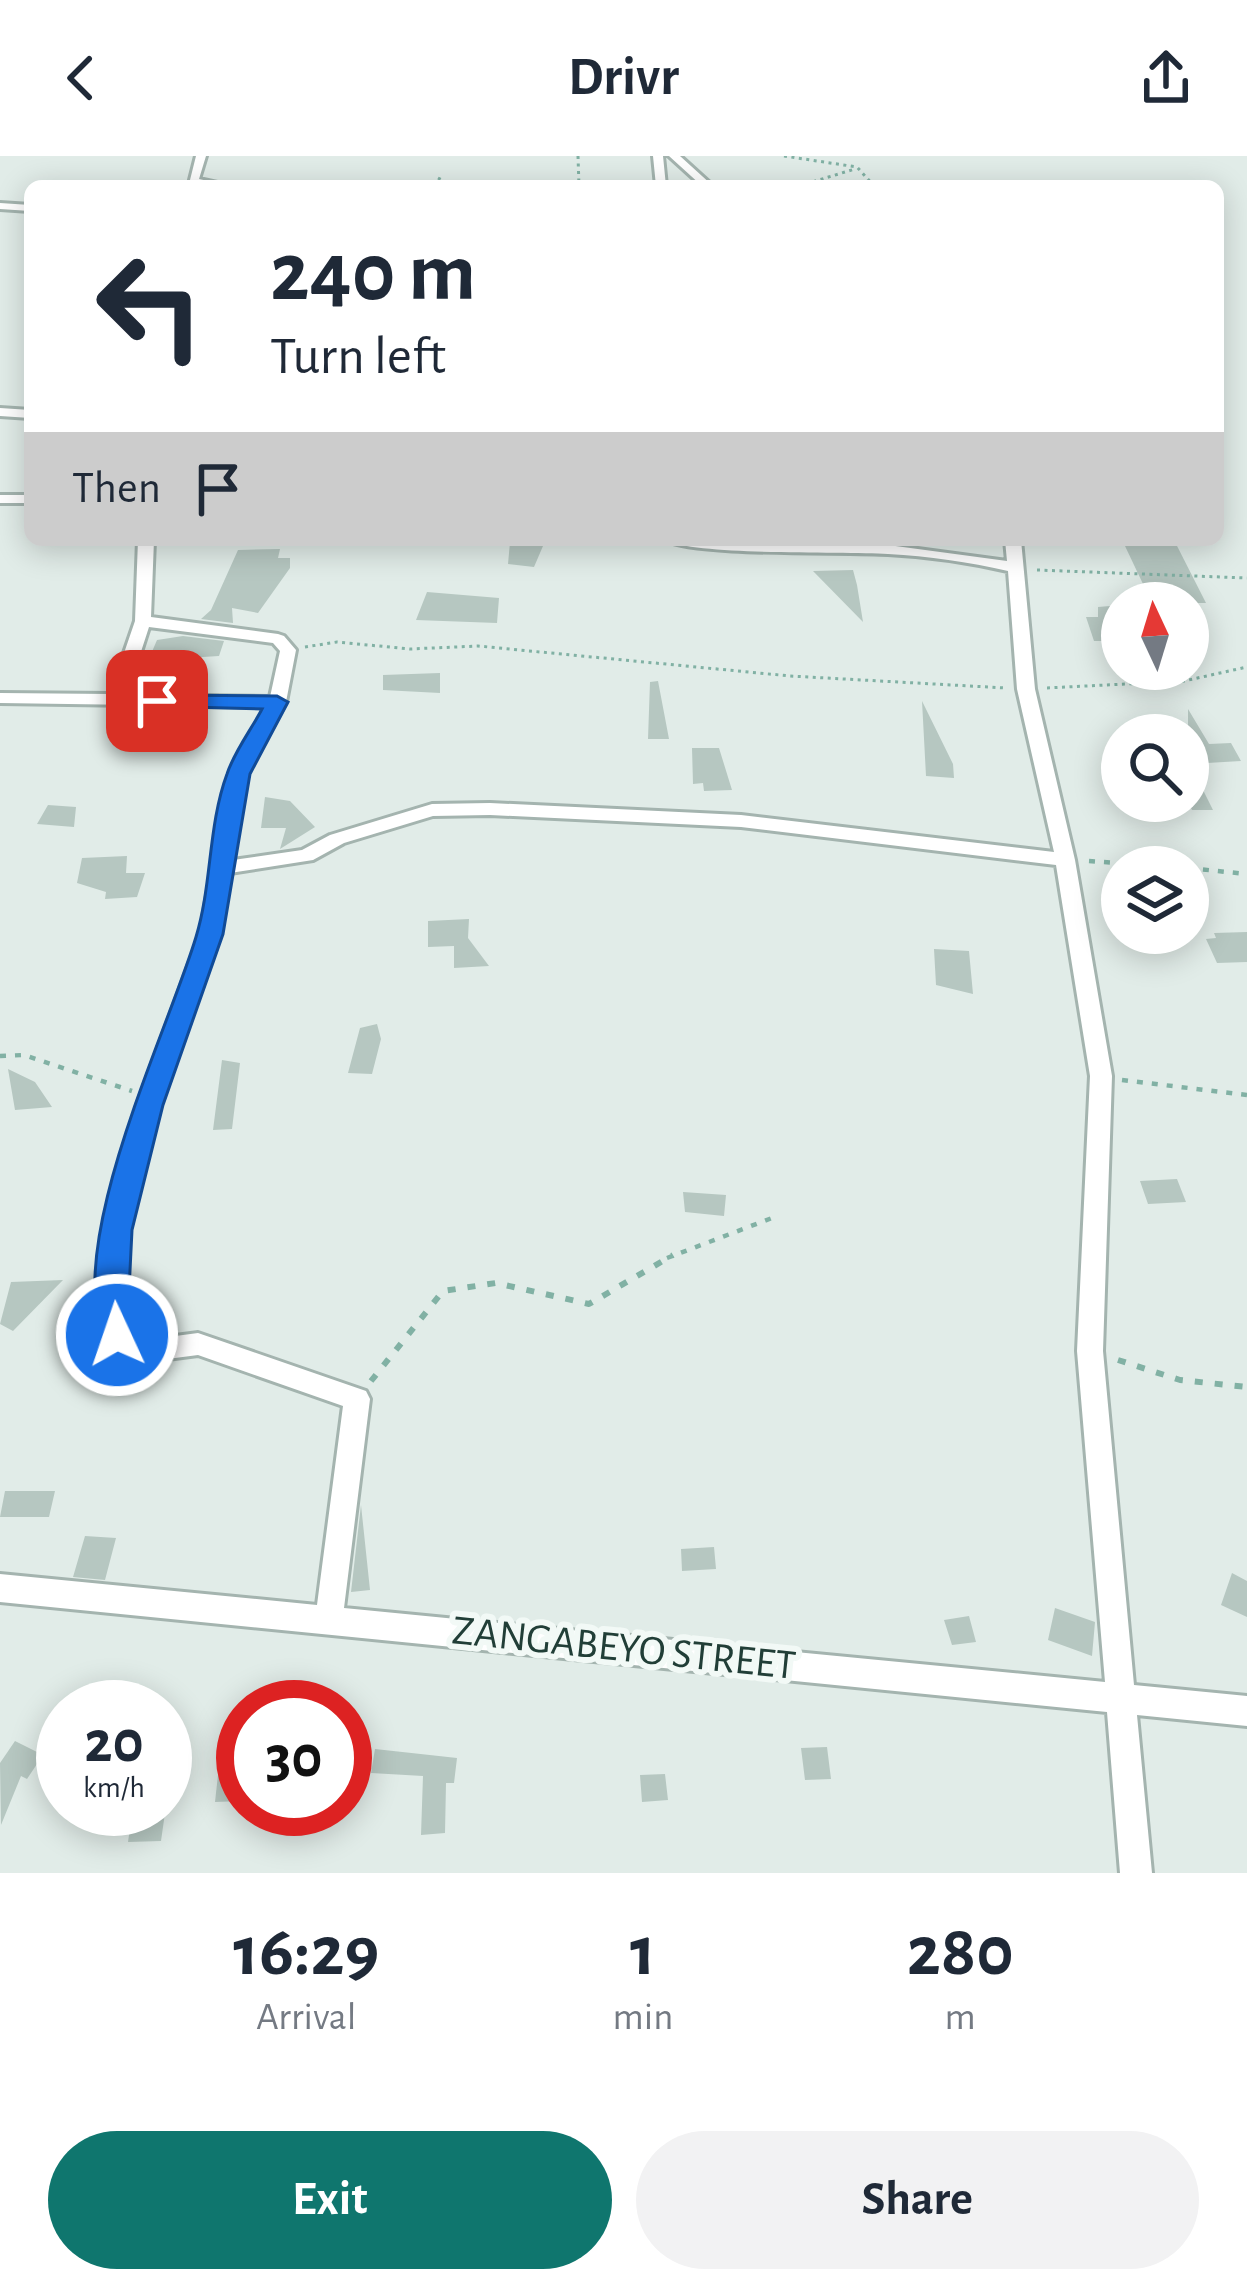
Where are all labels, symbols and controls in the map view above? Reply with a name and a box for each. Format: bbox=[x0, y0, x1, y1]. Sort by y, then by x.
icon: back bbox=[48, 45, 114, 111]
icon: share bbox=[1133, 45, 1199, 111]
text: Drivr bbox=[568, 51, 679, 105]
icon: left bbox=[72, 228, 228, 384]
text: 240 m bbox=[270, 232, 476, 316]
text: Turn left bbox=[270, 330, 446, 384]
icon: arrive bbox=[185, 456, 251, 522]
text: Then bbox=[72, 466, 161, 511]
north arrow bbox=[1101, 582, 1209, 690]
map controls bbox=[1101, 582, 1209, 954]
pin bbox=[106, 650, 208, 752]
icon: arrive bbox=[124, 668, 190, 734]
button: search bbox=[1101, 714, 1209, 822]
button: layers bbox=[1101, 846, 1209, 954]
position arrow bbox=[54, 1272, 180, 1398]
street label: ZANGABEYO STREET bbox=[450, 1609, 798, 1687]
speed limit sign: 30 bbox=[216, 1680, 372, 1836]
text: 20 bbox=[84, 1713, 144, 1773]
text: km/h bbox=[83, 1773, 145, 1803]
text: 16:29 bbox=[233, 1916, 379, 1988]
text: 1 bbox=[630, 1916, 656, 1988]
text: 280 bbox=[907, 1916, 1014, 1988]
text: Arrival bbox=[256, 1998, 356, 2037]
text: min bbox=[613, 1998, 673, 2037]
text: m bbox=[945, 1998, 976, 2037]
button: Exit bbox=[48, 2131, 612, 2269]
button: Share bbox=[636, 2131, 1199, 2269]

